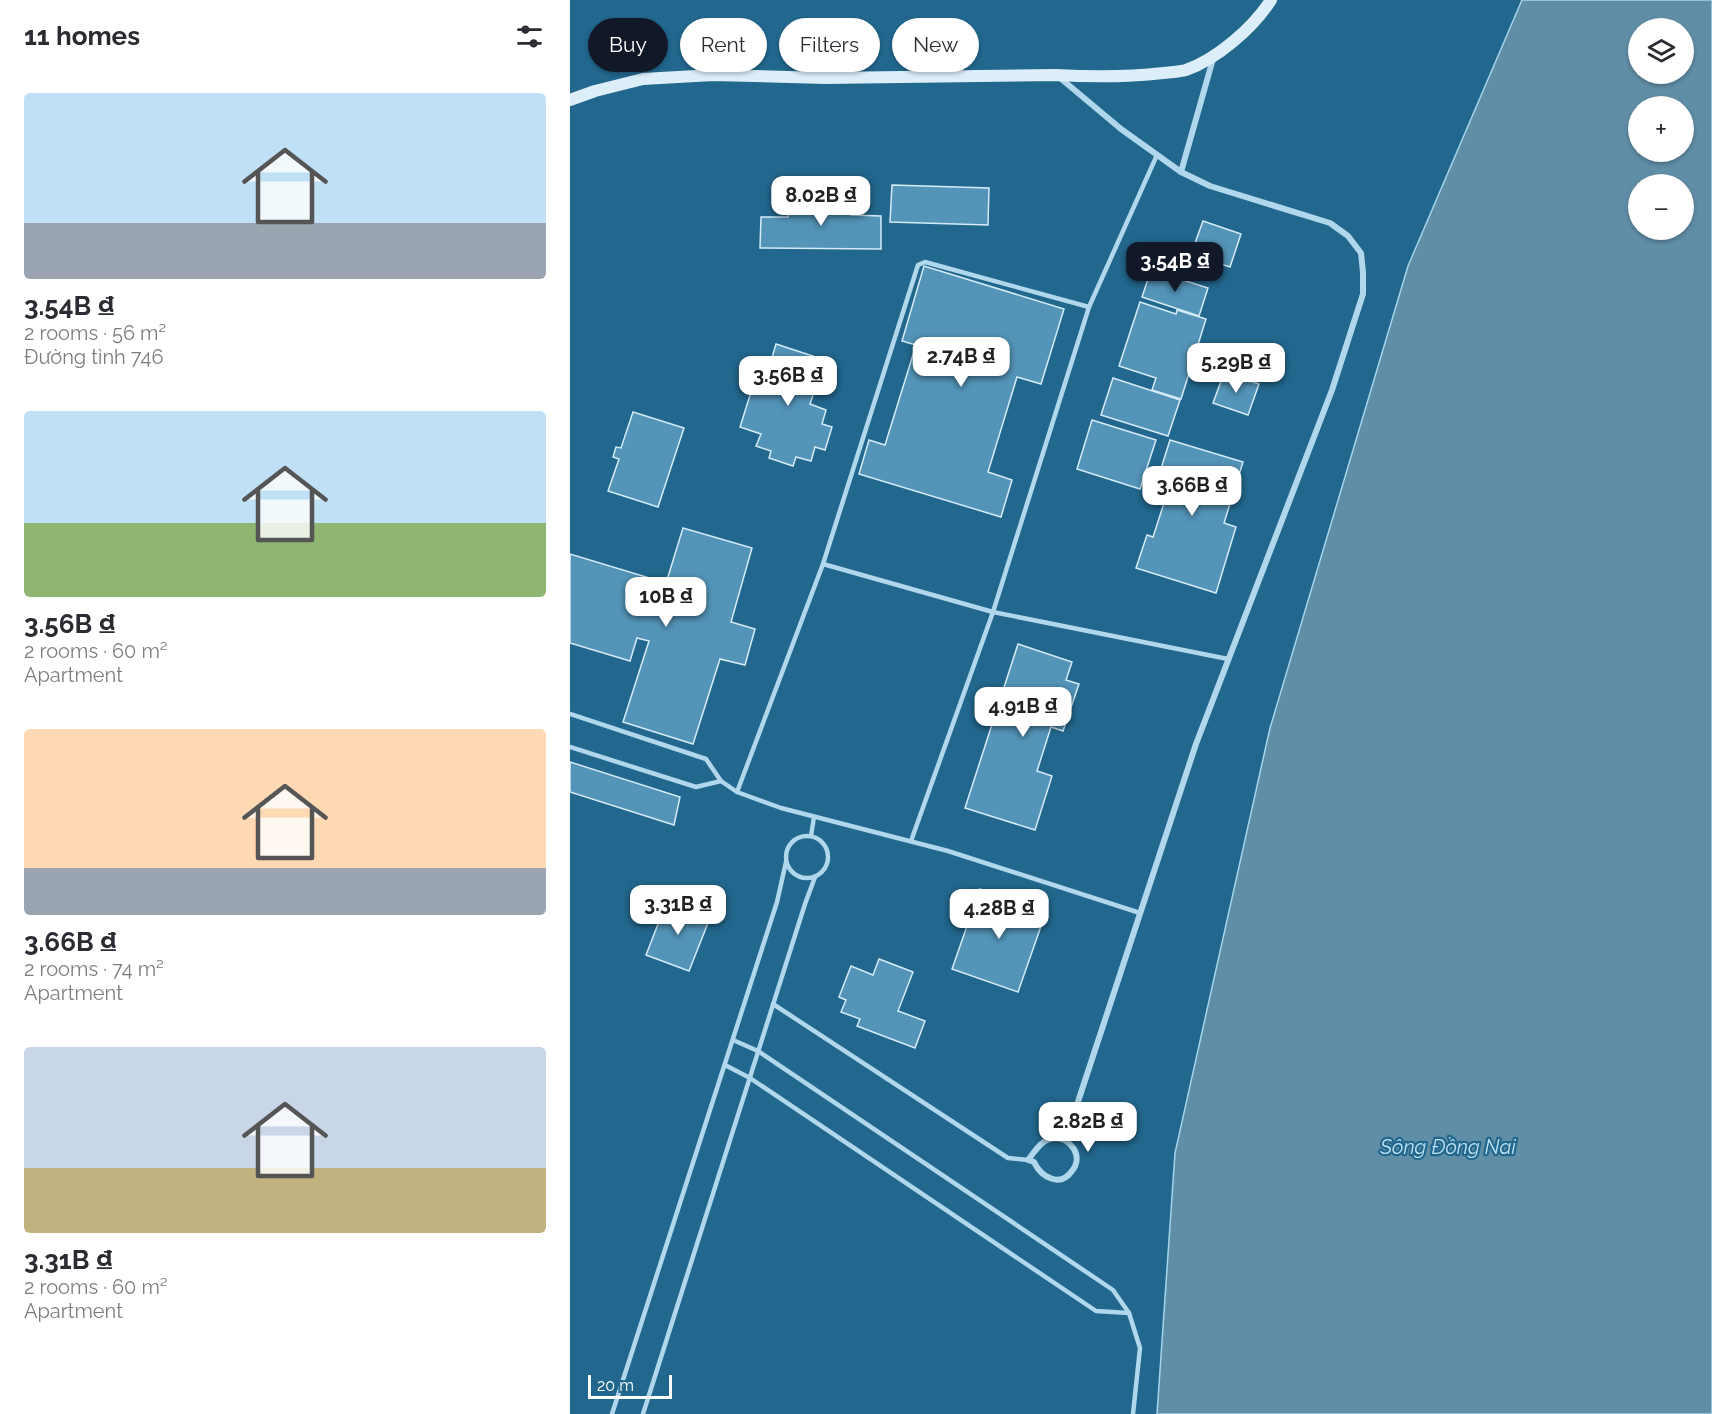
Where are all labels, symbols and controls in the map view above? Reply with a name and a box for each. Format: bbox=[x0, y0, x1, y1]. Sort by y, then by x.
chip: Buy bbox=[588, 18, 668, 72]
chip: Rent bbox=[680, 18, 767, 72]
chip: Filters bbox=[779, 18, 880, 72]
chip: New bbox=[892, 18, 979, 72]
map controls bbox=[1628, 18, 1694, 240]
button: layers bbox=[1628, 18, 1694, 84]
icon: filters bbox=[513, 20, 546, 53]
text: 11 homes bbox=[24, 21, 140, 51]
button: + bbox=[1628, 96, 1694, 162]
icon: home bbox=[231, 132, 339, 240]
button: − bbox=[1628, 174, 1694, 240]
pin: 8.02B ₫ bbox=[766, 176, 876, 227]
text: 8.02B ₫ bbox=[785, 183, 857, 207]
pin: 3.54B ₫ bbox=[1120, 242, 1230, 293]
text: 3.54B ₫ bbox=[1140, 249, 1210, 273]
text: 3.54B ₫ bbox=[24, 291, 114, 321]
text: 2 rooms · 56 m² bbox=[24, 321, 166, 345]
pin: 2.74B ₫ bbox=[906, 337, 1016, 388]
pin: 5.29B ₫ bbox=[1181, 343, 1291, 394]
text: 2.74B ₫ bbox=[927, 344, 995, 368]
text: Đường tỉnh 746 bbox=[24, 345, 163, 369]
text: 5.29B ₫ bbox=[1201, 350, 1271, 374]
pin: 3.56B ₫ bbox=[733, 356, 843, 407]
text: 3.56B ₫ bbox=[753, 363, 823, 387]
icon: home bbox=[231, 450, 339, 558]
pin: 3.66B ₫ bbox=[1137, 466, 1247, 517]
text: 3.66B ₫ bbox=[1156, 473, 1228, 497]
pin: 10B ₫ bbox=[624, 577, 708, 628]
text: 10B ₫ bbox=[639, 584, 693, 608]
text: 3.56B ₫ bbox=[24, 609, 115, 639]
text: 2 rooms · 60 m² bbox=[24, 639, 168, 663]
text: Apartment bbox=[24, 663, 123, 687]
pin: 4.91B ₫ bbox=[968, 687, 1078, 738]
text: 4.91B ₫ bbox=[989, 694, 1057, 718]
icon: home bbox=[231, 768, 339, 876]
pin: 3.31B ₫ bbox=[623, 885, 733, 936]
pin: 4.28B ₫ bbox=[944, 889, 1054, 940]
text: 3.31B ₫ bbox=[644, 892, 712, 916]
text: 4.28B ₫ bbox=[964, 896, 1034, 920]
text: 3.66B ₫ bbox=[24, 927, 117, 957]
text: 2 rooms · 74 m² bbox=[24, 957, 164, 981]
text: Apartment bbox=[24, 981, 123, 1005]
icon: home bbox=[231, 1086, 339, 1194]
pin: 2.82B ₫ bbox=[1033, 1102, 1143, 1153]
text: 2.82B ₫ bbox=[1053, 1109, 1123, 1133]
water label: Sông Đồng Nai bbox=[1379, 1135, 1516, 1159]
text: 3.31B ₫ bbox=[24, 1245, 112, 1275]
text: 2 rooms · 60 m² bbox=[24, 1275, 168, 1299]
text: Apartment bbox=[24, 1299, 123, 1323]
scale bar bbox=[588, 1372, 672, 1400]
text: 20 m bbox=[597, 1376, 634, 1395]

